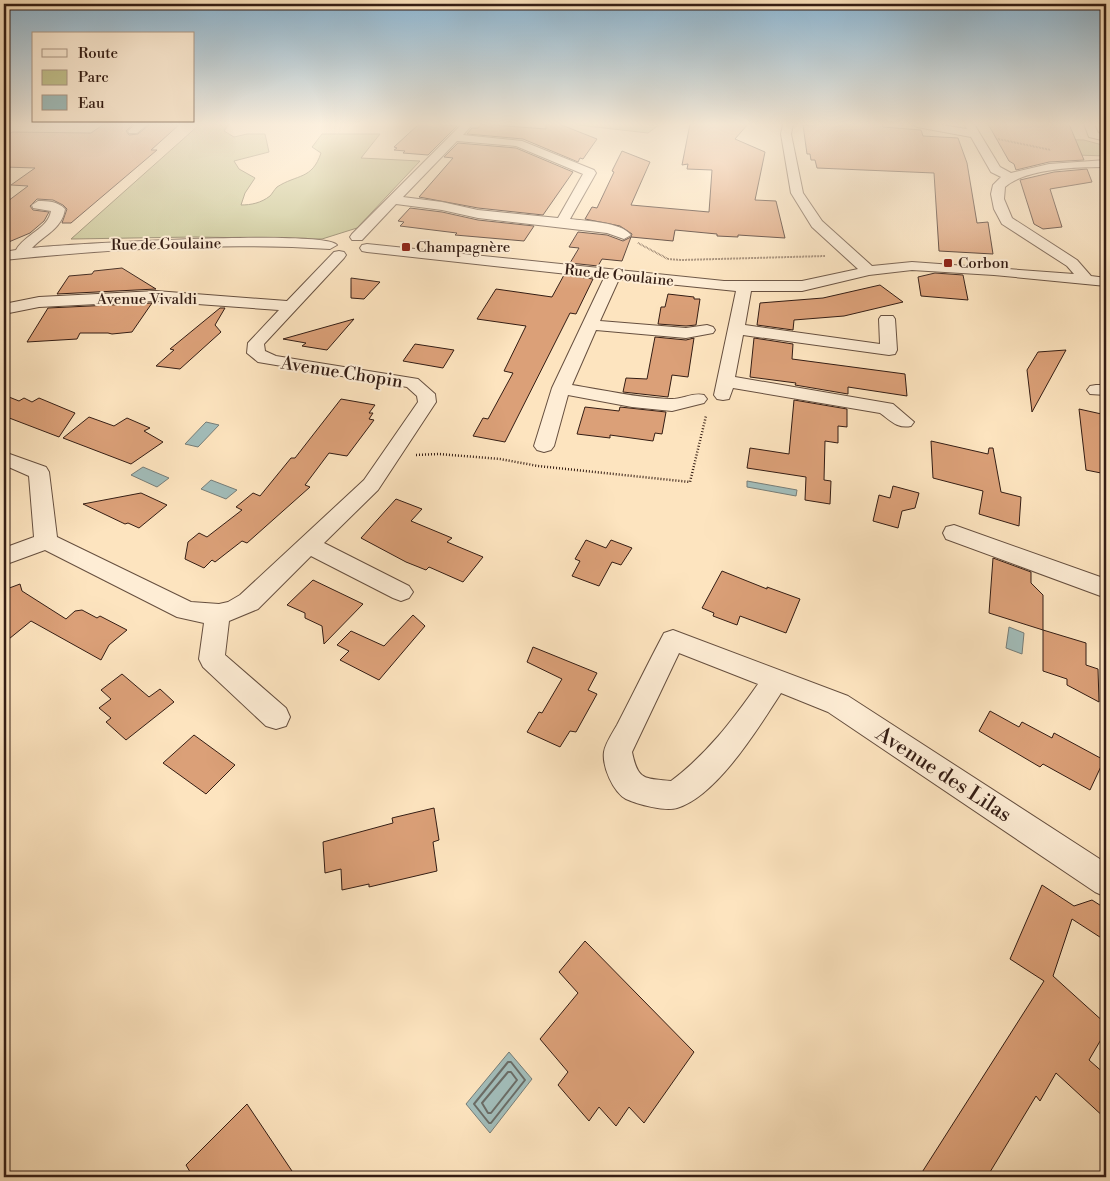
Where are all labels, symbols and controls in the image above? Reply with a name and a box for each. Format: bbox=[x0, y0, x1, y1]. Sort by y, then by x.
legend bbox=[32, 32, 195, 122]
text: Route bbox=[78, 44, 118, 63]
text: Parc bbox=[78, 68, 109, 87]
text: Eau bbox=[78, 94, 105, 113]
street label: Rue de Goulaine bbox=[111, 234, 221, 255]
place label: Champagnère bbox=[416, 238, 510, 257]
marker: Champagnère bbox=[400, 241, 412, 253]
place label: Corbon bbox=[958, 254, 1009, 273]
marker: Corbon bbox=[942, 257, 954, 269]
street label: Rue de Goulaine bbox=[563, 260, 675, 291]
street label: Avenue Vivaldi bbox=[96, 290, 197, 309]
street label: Avenue Chopin bbox=[278, 351, 405, 394]
street label: Avenue des Lilas bbox=[870, 721, 1016, 828]

